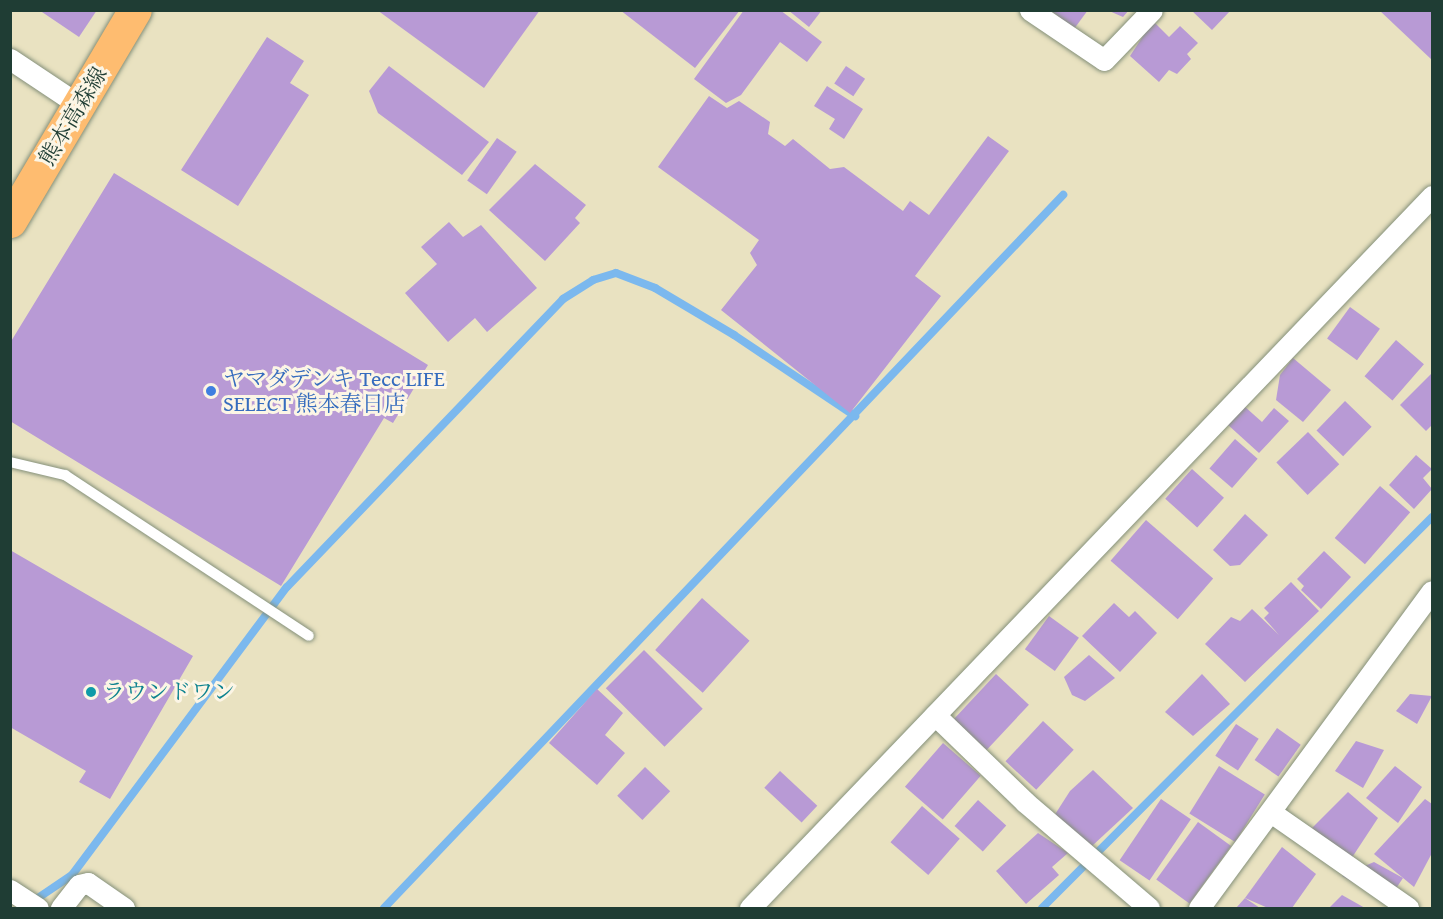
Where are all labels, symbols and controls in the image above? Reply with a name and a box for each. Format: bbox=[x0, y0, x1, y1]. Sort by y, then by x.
street label: 熊本高森線 bbox=[33, 62, 113, 170]
place label: ヤマダデンキ Tecc LIFE SELECT 熊本春日店 bbox=[223, 365, 445, 416]
marker: ヤマダデンキ Tecc LIFE SELECT 熊本春日店 bbox=[204, 384, 218, 398]
place label: ラウンドワン bbox=[103, 679, 235, 705]
marker: ラウンドワン bbox=[84, 685, 98, 699]

